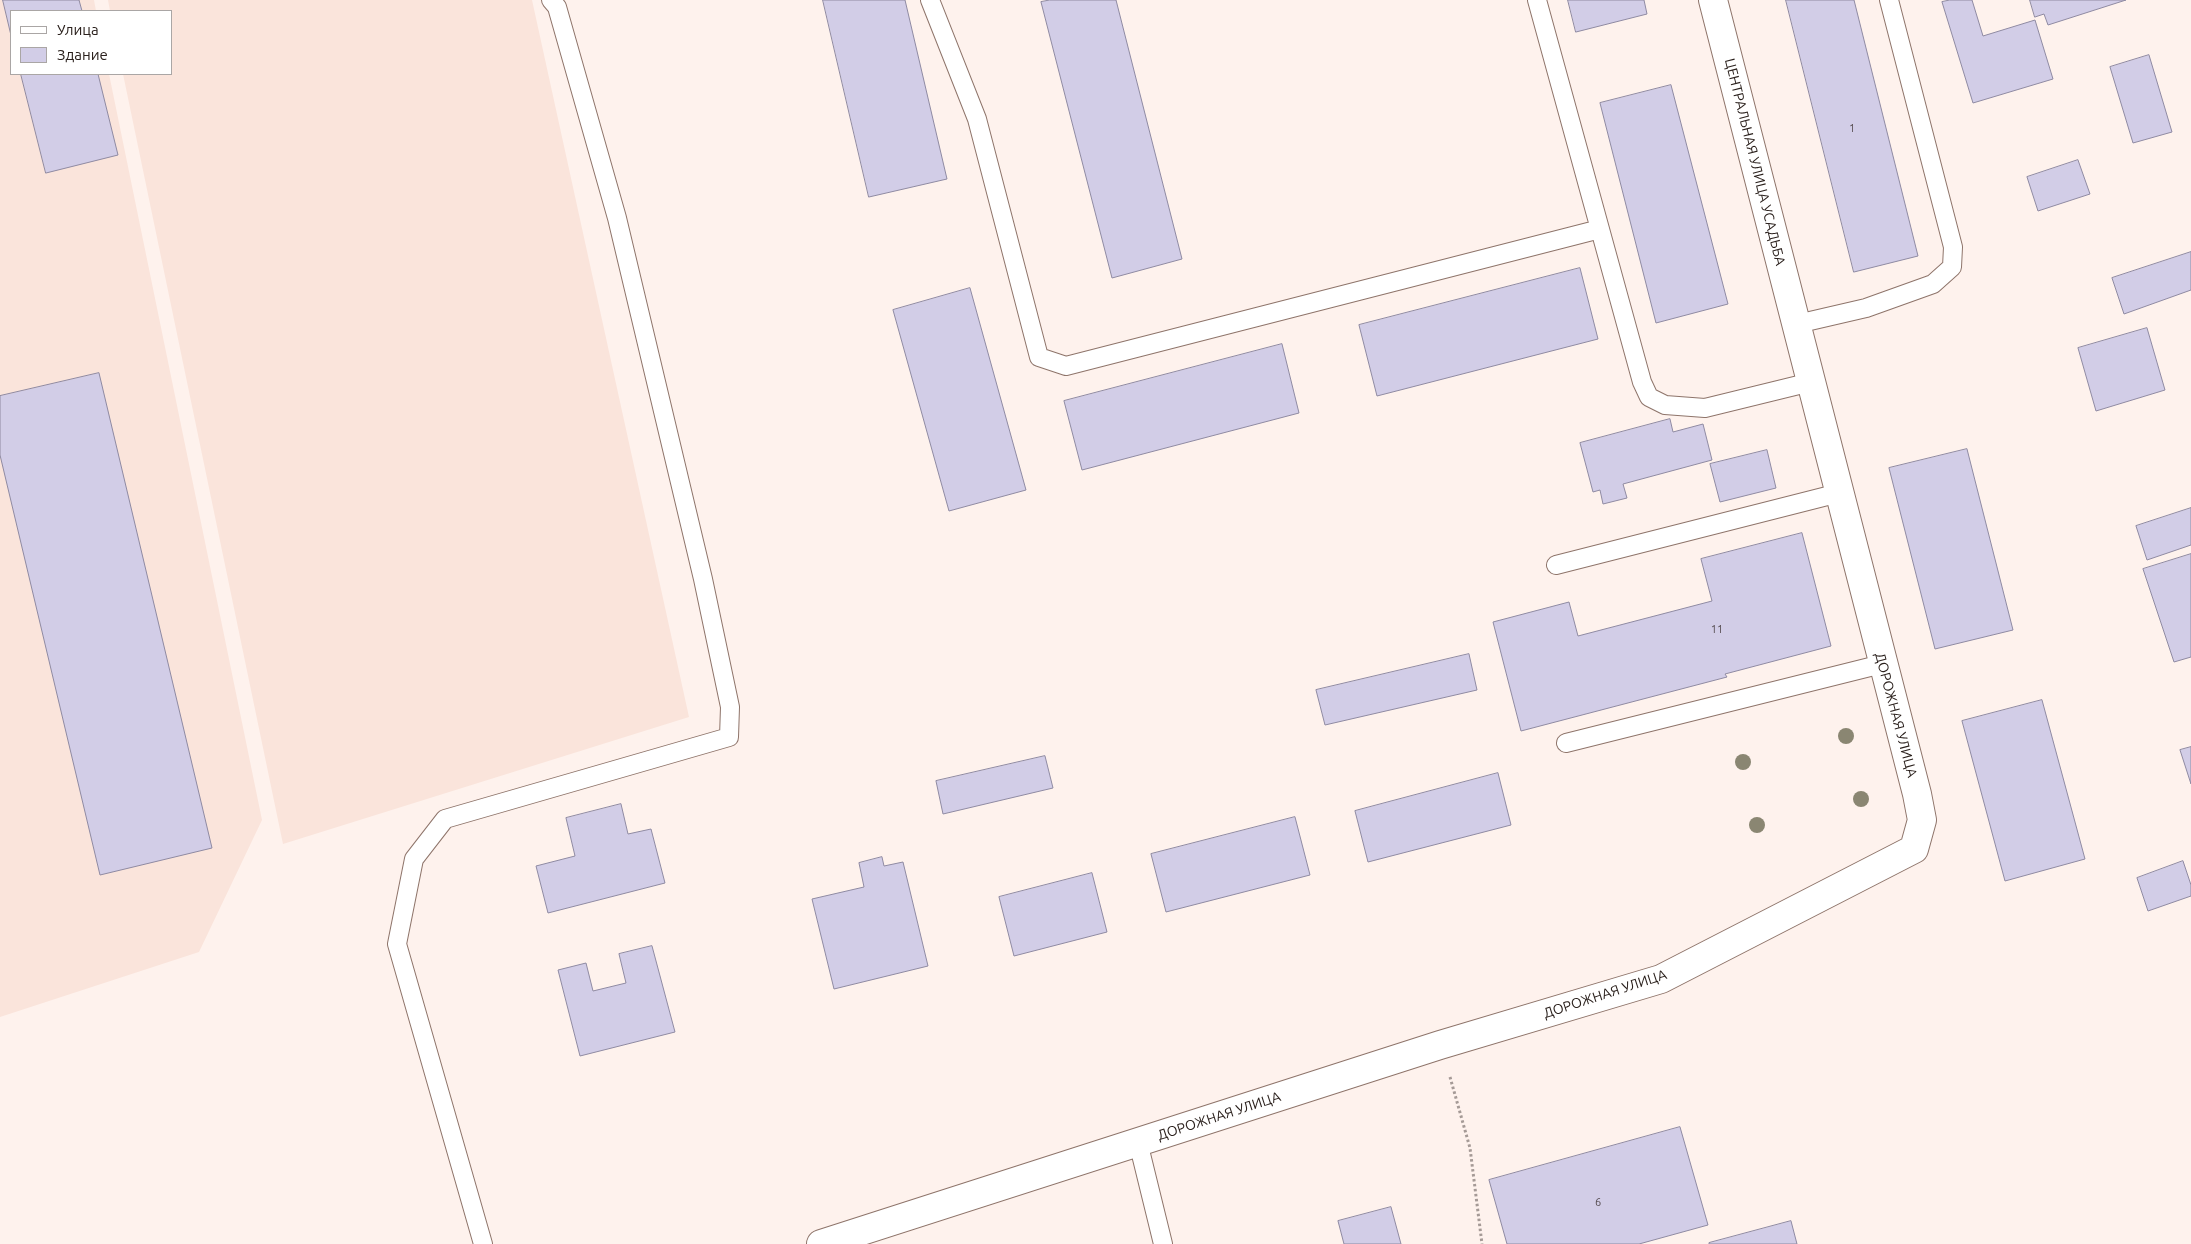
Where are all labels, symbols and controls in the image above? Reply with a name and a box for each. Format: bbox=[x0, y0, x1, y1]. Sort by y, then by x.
legend bbox=[10, 10, 172, 75]
text: Улица bbox=[57, 21, 99, 38]
text: Здание bbox=[57, 46, 108, 63]
street label: ЦЕНТРАЛЬНАЯ УЛИЦА УСАДЬБА bbox=[1721, 57, 1789, 267]
house number: 1 bbox=[1849, 121, 1855, 135]
house number: 11 bbox=[1711, 622, 1723, 636]
street label: ДОРОЖНАЯ УЛИЦА bbox=[1871, 651, 1921, 779]
street label: ДОРОЖНАЯ УЛИЦА bbox=[1541, 966, 1669, 1022]
street label: ДОРОЖНАЯ УЛИЦА bbox=[1155, 1088, 1283, 1144]
house number: 6 bbox=[1595, 1195, 1601, 1209]

